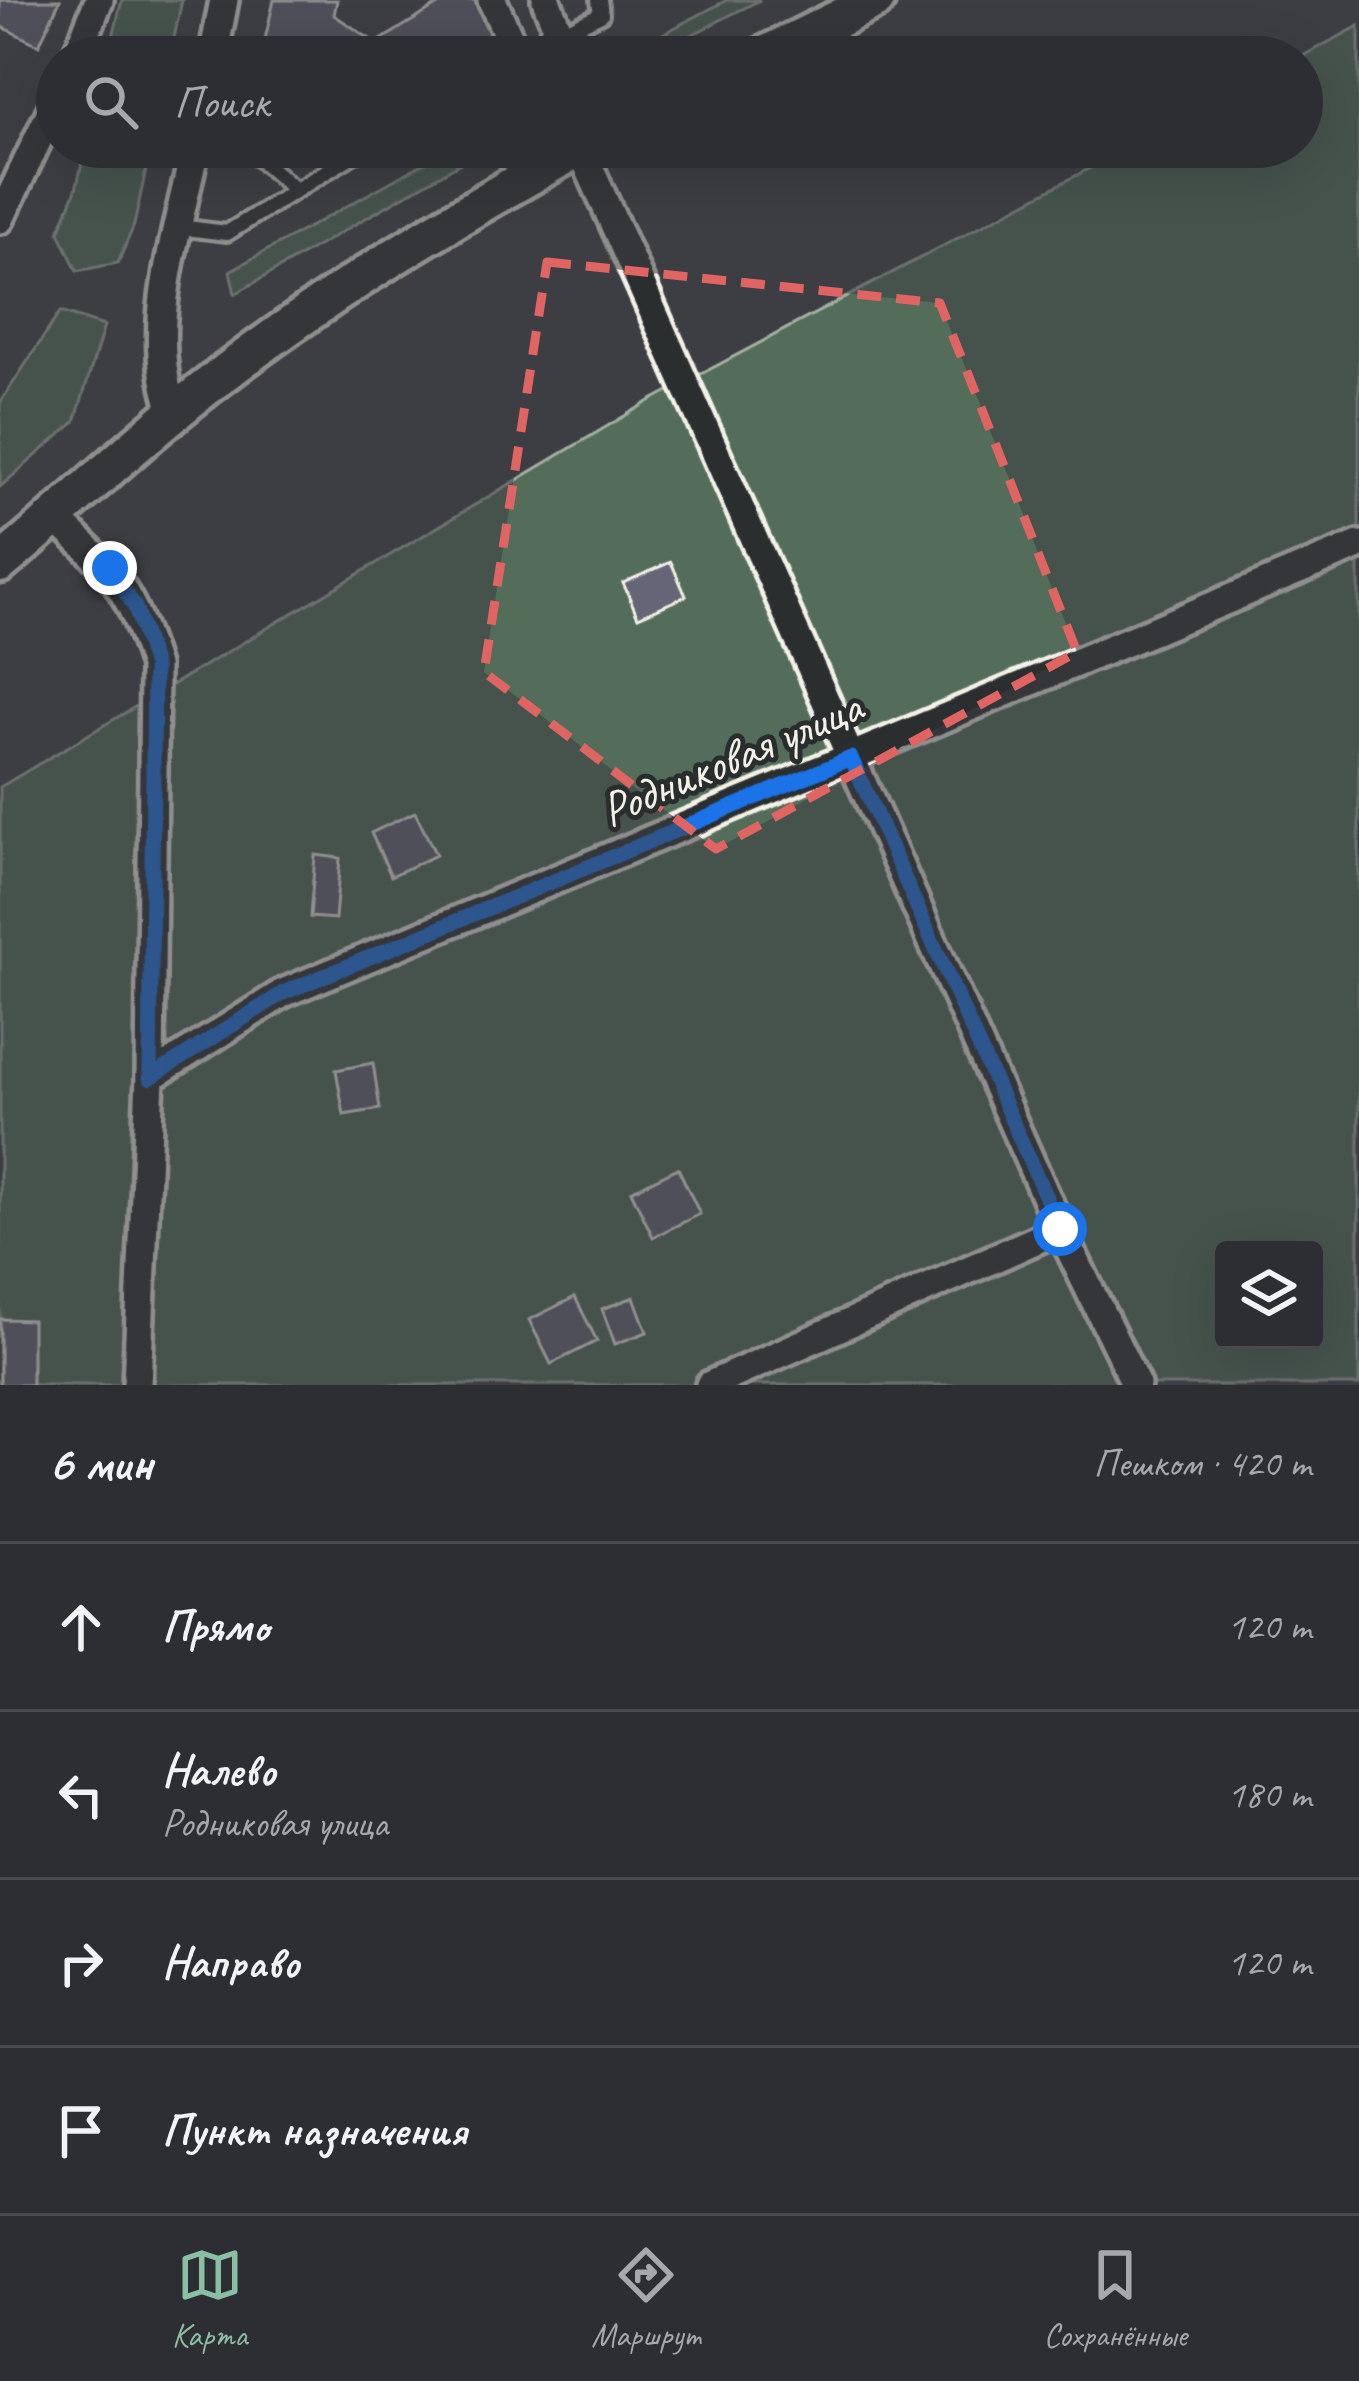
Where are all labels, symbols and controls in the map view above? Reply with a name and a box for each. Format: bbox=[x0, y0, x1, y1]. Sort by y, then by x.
search box bbox=[36, 36, 1323, 168]
icon: search bbox=[78, 69, 144, 135]
text: Поиск bbox=[174, 74, 269, 131]
route end bbox=[83, 541, 137, 595]
street label: Родниковая улица bbox=[591, 675, 873, 840]
route start bbox=[1033, 1202, 1087, 1256]
map controls bbox=[1215, 1241, 1323, 1349]
button: layers bbox=[1215, 1241, 1323, 1349]
text: 6 мин bbox=[48, 1431, 153, 1495]
text: Пешком · 420 m bbox=[1093, 1439, 1311, 1488]
icon: ahead bbox=[48, 1594, 114, 1660]
text: Прямо bbox=[162, 1598, 269, 1655]
text: 120 m bbox=[1227, 1602, 1311, 1651]
text: Налево bbox=[162, 1742, 276, 1799]
icon: left bbox=[48, 1762, 114, 1828]
text: 180 m bbox=[1227, 1770, 1311, 1819]
text: Родниковая улица bbox=[162, 1799, 388, 1848]
icon: right bbox=[48, 1930, 114, 1996]
text: Направо bbox=[162, 1934, 300, 1991]
text: 120 m bbox=[1227, 1938, 1311, 1987]
icon: arrive bbox=[48, 2098, 114, 2164]
text: Пункт назначения bbox=[162, 2102, 467, 2159]
tab: Карта bbox=[172, 2242, 247, 2356]
tab: Маршрут bbox=[591, 2242, 700, 2356]
tab: Сохранённые bbox=[1044, 2242, 1187, 2356]

